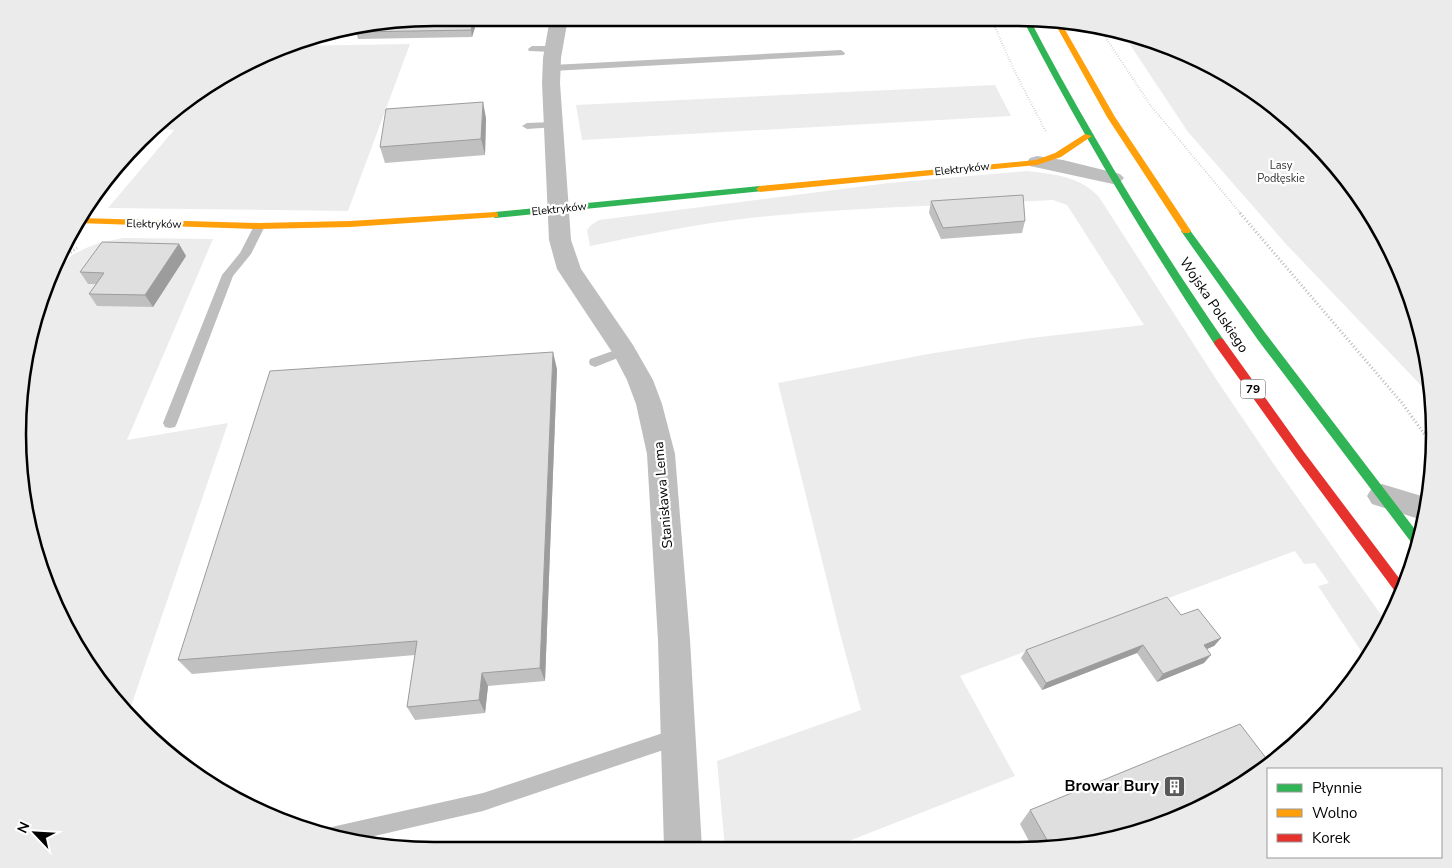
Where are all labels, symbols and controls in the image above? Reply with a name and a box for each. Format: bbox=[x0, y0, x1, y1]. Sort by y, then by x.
park label: Lasy Podłęskie bbox=[1257, 158, 1305, 186]
street label: Elektryków bbox=[934, 159, 990, 179]
street label: Elektryków bbox=[531, 199, 587, 219]
street label: Elektryków bbox=[126, 216, 182, 232]
street label: Wojska Polskiego bbox=[1175, 254, 1253, 357]
road number: 79 bbox=[1240, 379, 1266, 398]
street label: Stanisława Lema bbox=[649, 441, 677, 549]
legend bbox=[1267, 768, 1442, 858]
building icon: Browar Bury bbox=[1163, 774, 1187, 798]
place label: Browar Bury bbox=[1065, 775, 1160, 797]
text: Płynnie bbox=[1312, 778, 1362, 798]
text: Wolno bbox=[1312, 803, 1357, 823]
north arrow bbox=[10, 808, 60, 858]
text: N bbox=[13, 819, 34, 836]
text: Korek bbox=[1312, 828, 1351, 848]

